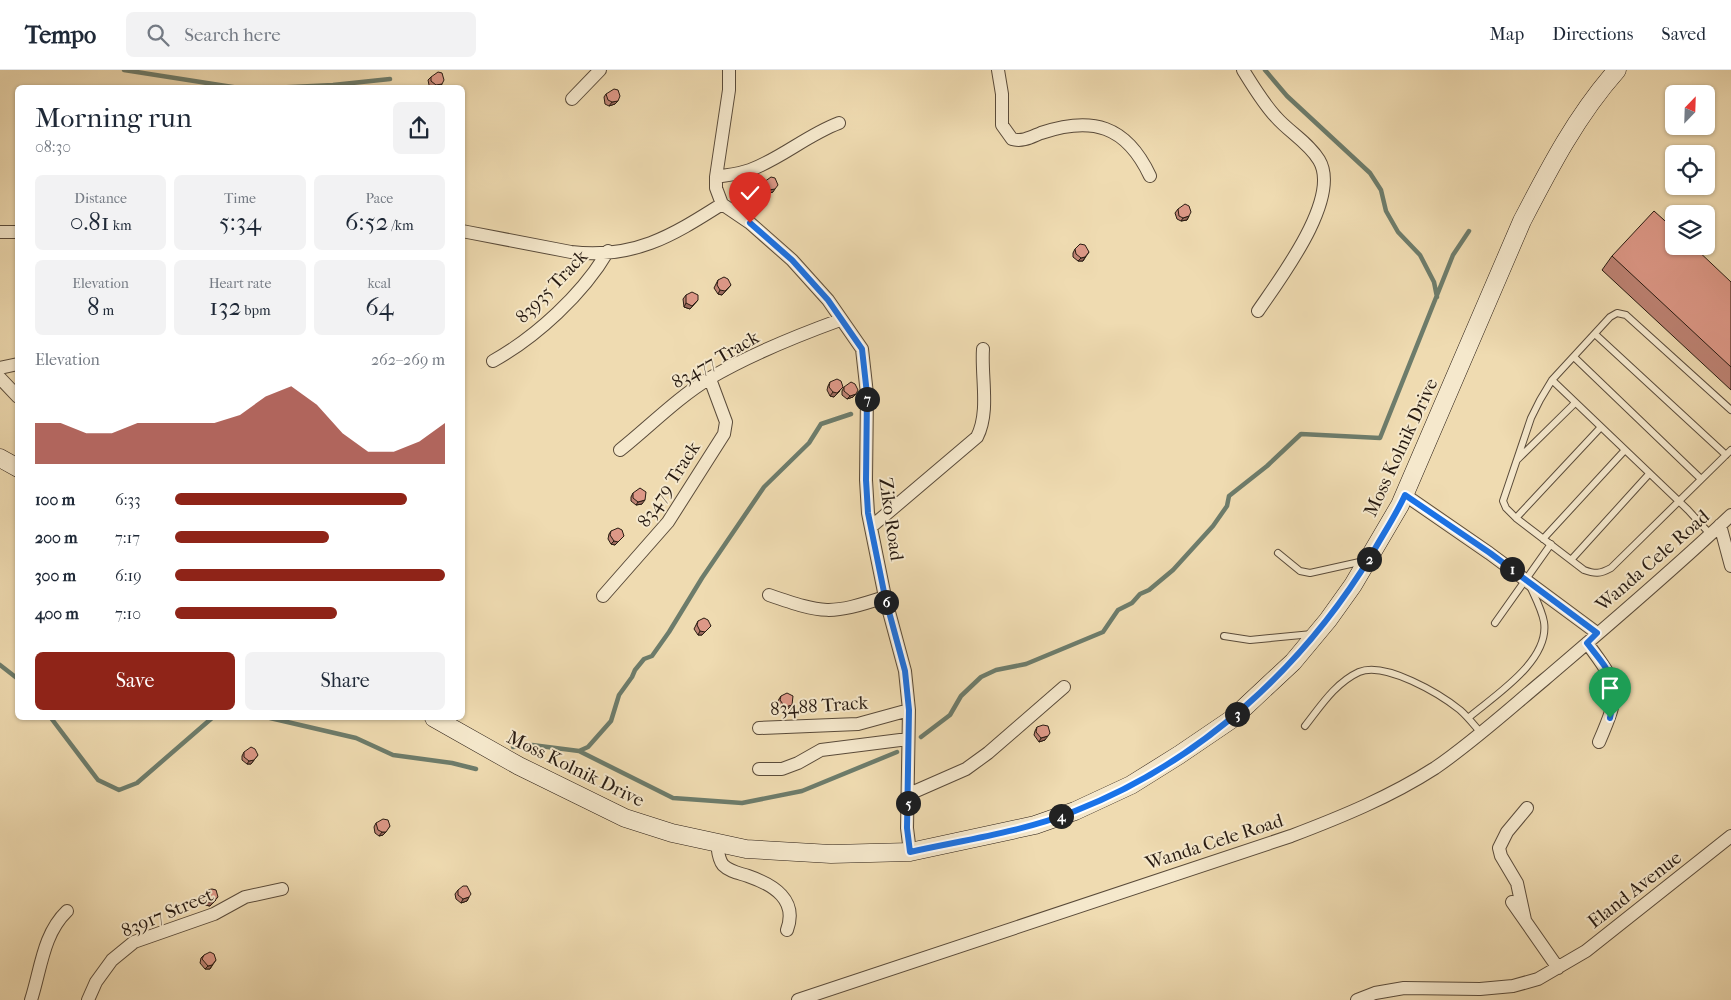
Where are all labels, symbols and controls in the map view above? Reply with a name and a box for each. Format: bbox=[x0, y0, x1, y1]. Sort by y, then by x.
search box bbox=[126, 12, 476, 57]
text: Tempo bbox=[25, 21, 96, 49]
icon: search bbox=[144, 21, 172, 49]
text: Search here bbox=[184, 24, 281, 46]
text: Map bbox=[1490, 24, 1524, 45]
text: Directions bbox=[1552, 24, 1633, 45]
text: Saved bbox=[1661, 24, 1706, 45]
north arrow bbox=[1665, 85, 1715, 135]
map controls bbox=[1665, 85, 1715, 255]
text: Morning run bbox=[35, 101, 192, 134]
button: share bbox=[393, 102, 445, 154]
text: 08:30 bbox=[35, 137, 71, 156]
button: locate bbox=[1665, 145, 1715, 195]
pin bbox=[729, 172, 771, 223]
icon: check bbox=[736, 179, 764, 207]
text: Distance bbox=[74, 190, 127, 207]
text: Time bbox=[224, 190, 256, 207]
text: Pace bbox=[365, 190, 393, 207]
button: layers bbox=[1665, 205, 1715, 255]
text: 0.81 bbox=[70, 207, 110, 236]
text: 5:34 bbox=[219, 207, 261, 236]
text: 6:52 bbox=[345, 207, 388, 236]
text: km bbox=[110, 217, 132, 234]
text: /km bbox=[388, 217, 414, 234]
street label: 83935 Track bbox=[511, 245, 592, 328]
text: Elevation bbox=[72, 275, 129, 292]
text: Heart rate bbox=[209, 275, 271, 292]
text: kcal bbox=[368, 275, 391, 292]
text: 8 bbox=[87, 292, 100, 321]
text: 132 bbox=[209, 292, 241, 321]
text: 64 bbox=[365, 292, 393, 321]
text: m bbox=[100, 302, 114, 319]
text: bpm bbox=[241, 302, 271, 319]
street label: 83477 Track bbox=[668, 326, 763, 394]
text: Elevation bbox=[35, 350, 100, 369]
text: 262–269 m bbox=[371, 350, 445, 369]
street label: Moss Kolnik Drive bbox=[1359, 375, 1443, 520]
pin: 7 bbox=[854, 386, 880, 412]
text: 7 bbox=[864, 391, 871, 408]
street label: 83479 Track bbox=[633, 437, 705, 532]
street label: Ziko Road bbox=[874, 476, 908, 563]
text: 100 m bbox=[35, 490, 75, 509]
text: 6:33 bbox=[115, 490, 141, 509]
street label: Wanda Cele Road bbox=[1591, 505, 1714, 617]
text: 200 m bbox=[35, 528, 78, 547]
text: 7:17 bbox=[115, 528, 140, 547]
pin: 2 bbox=[1356, 546, 1382, 572]
text: 2 bbox=[1366, 551, 1373, 568]
pin: 1 bbox=[1500, 556, 1524, 582]
text: 1 bbox=[1510, 561, 1515, 578]
text: 300 m bbox=[35, 566, 76, 585]
text: 6:19 bbox=[115, 566, 142, 585]
pin: 6 bbox=[874, 590, 898, 614]
text: 6 bbox=[883, 594, 890, 611]
text: 400 m bbox=[35, 604, 79, 623]
text: 7:10 bbox=[115, 604, 141, 623]
button: Save bbox=[35, 652, 235, 710]
button: Share bbox=[245, 652, 445, 710]
pin bbox=[1589, 667, 1631, 718]
icon: arrive bbox=[1596, 674, 1624, 702]
street label: 83488 Track bbox=[769, 692, 869, 720]
pin: 3 bbox=[1224, 702, 1250, 726]
text: 3 bbox=[1235, 706, 1240, 723]
street label: Moss Kolnik Drive bbox=[503, 726, 648, 812]
pin: 5 bbox=[896, 790, 920, 816]
text: 5 bbox=[905, 795, 912, 812]
pin: 4 bbox=[1048, 804, 1074, 828]
text: 4 bbox=[1057, 808, 1066, 825]
street label: Wanda Cele Road bbox=[1142, 809, 1286, 875]
street label: Eland Avenue bbox=[1584, 847, 1686, 933]
street label: 83917 Street bbox=[118, 884, 217, 942]

